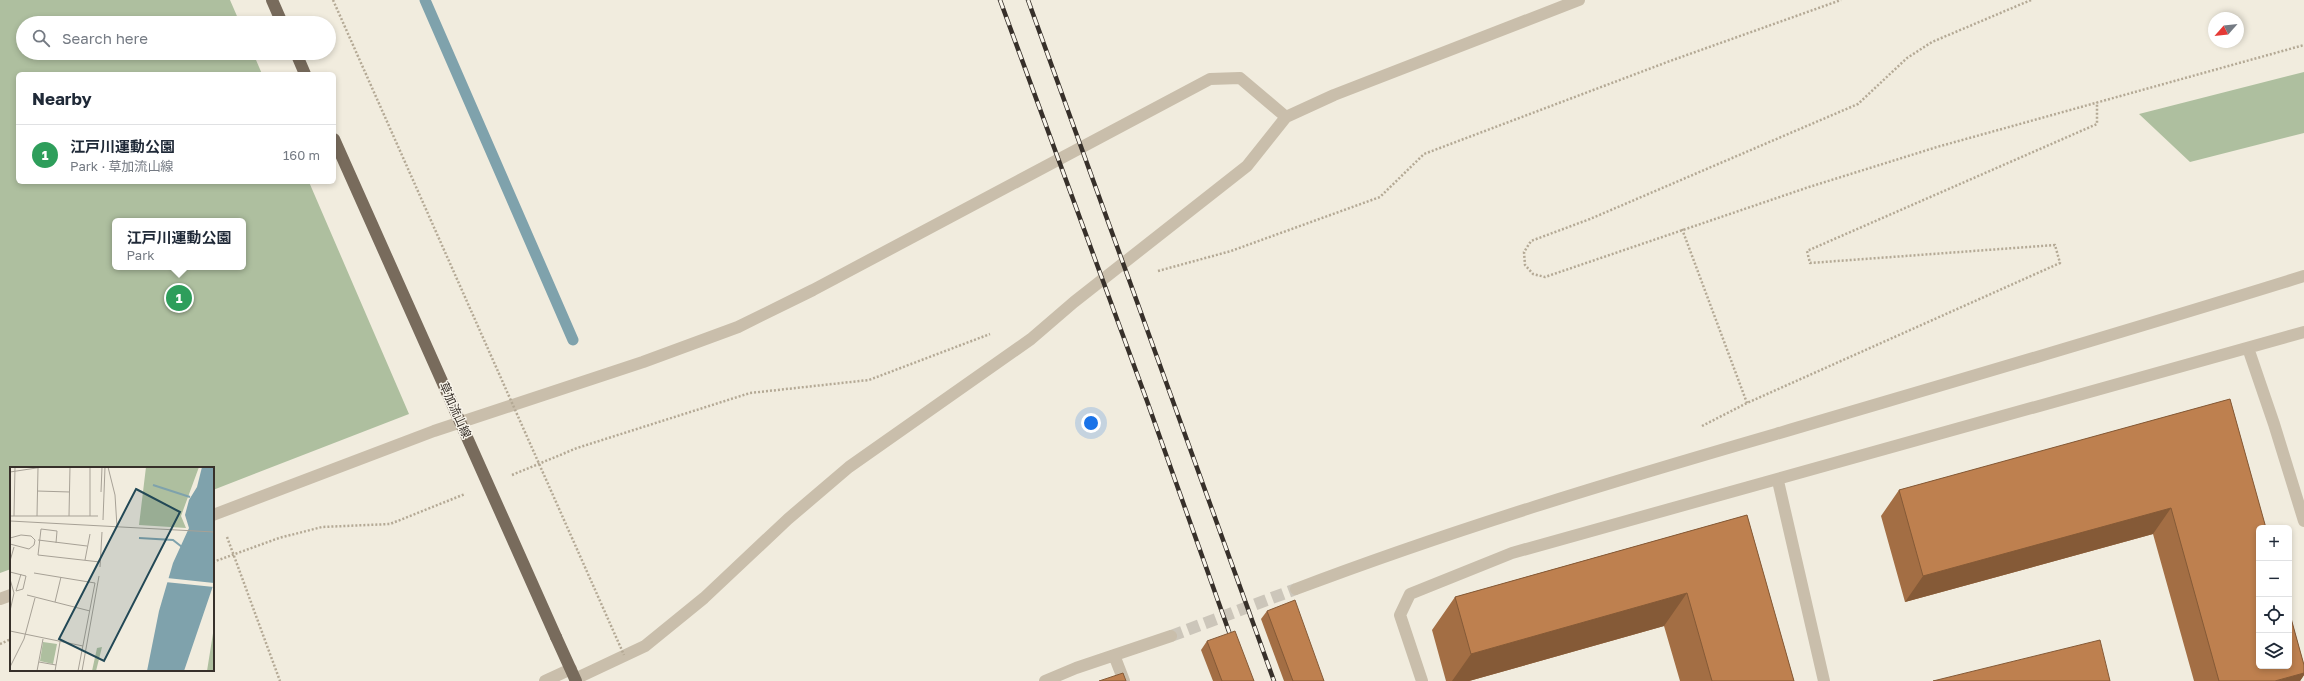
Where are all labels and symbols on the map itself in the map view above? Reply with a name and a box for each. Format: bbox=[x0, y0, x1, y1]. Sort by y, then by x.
north arrow bbox=[2208, 12, 2244, 48]
pin: 1 bbox=[166, 283, 192, 313]
street label: 草加流山線 bbox=[436, 379, 475, 440]
your location bbox=[1081, 413, 1101, 433]
inset map bbox=[10, 467, 214, 671]

